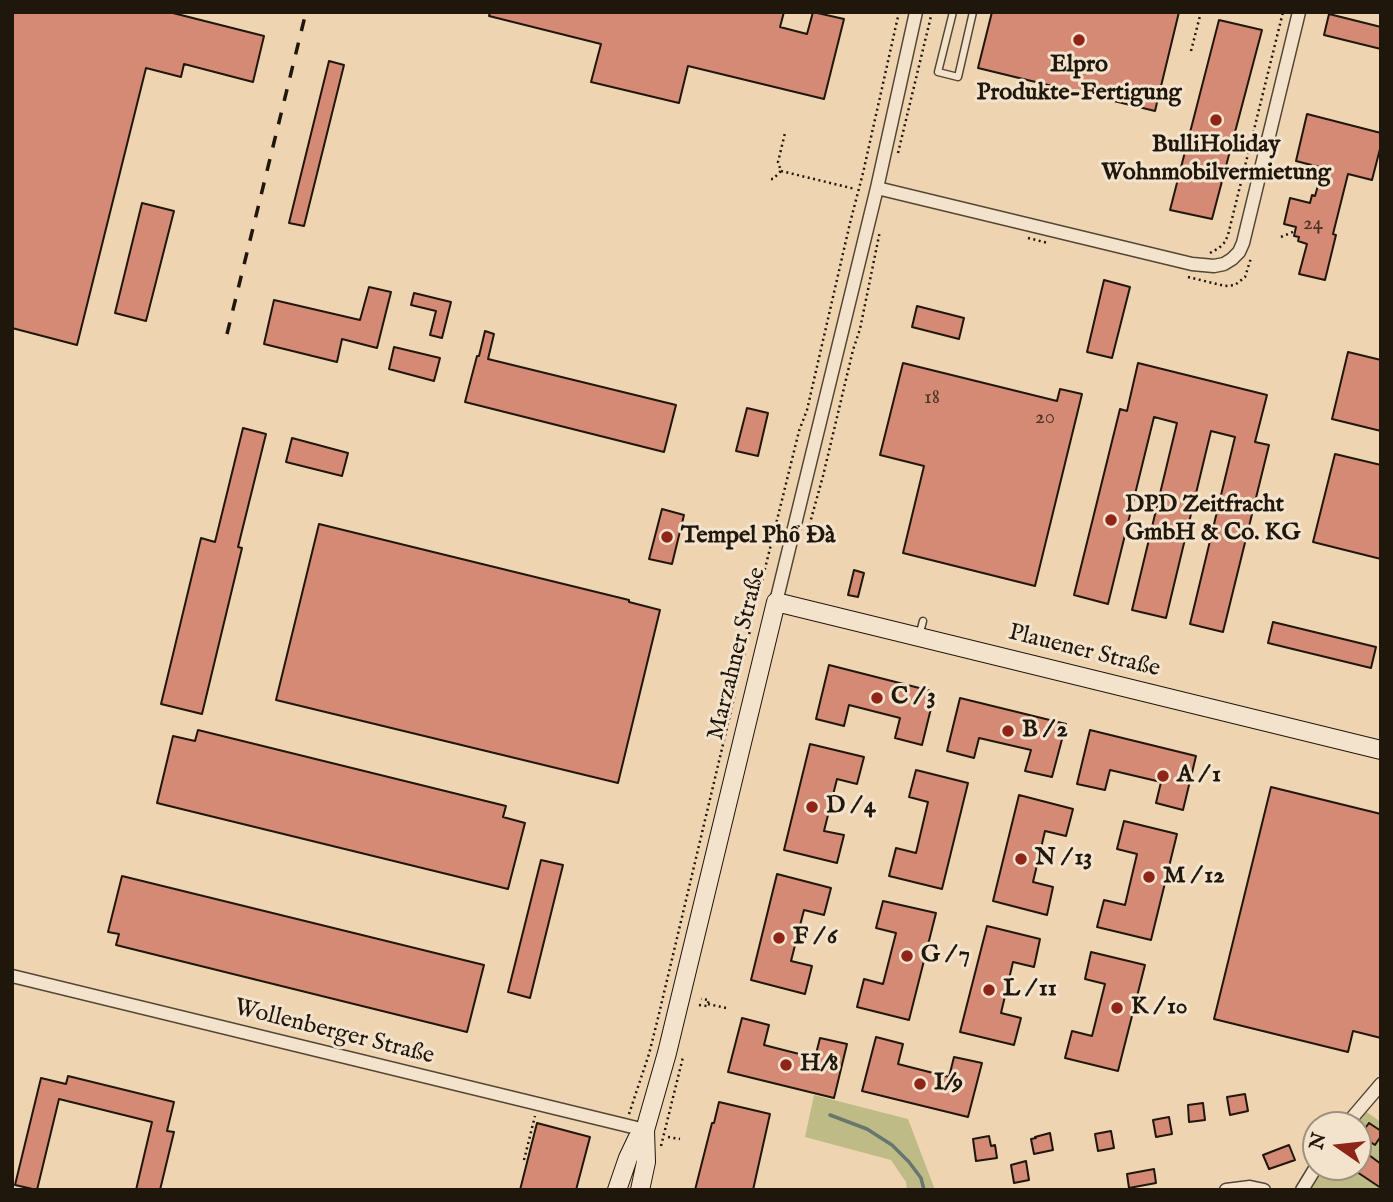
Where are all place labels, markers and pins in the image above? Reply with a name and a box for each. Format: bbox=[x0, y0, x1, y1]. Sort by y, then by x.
marker: Elpro Produkte-Fertigung bbox=[1071, 32, 1087, 48]
place label: Elpro Produkte-Fertigung bbox=[977, 52, 1181, 108]
marker: BulliHoliday Wohnmobilvermietung bbox=[1208, 112, 1224, 128]
place label: BulliHoliday Wohnmobilvermietung bbox=[1101, 132, 1331, 188]
place label: DPD Zeitfracht GmbH & Co. KG bbox=[1125, 492, 1301, 548]
marker: DPD Zeitfracht GmbH & Co. KG bbox=[1103, 512, 1119, 528]
place label: Tempel Phổ Đà bbox=[681, 523, 835, 551]
marker: Tempel Phổ Đà bbox=[659, 529, 675, 545]
place label: C / 3 bbox=[891, 684, 936, 712]
marker: C / 3 bbox=[869, 690, 885, 706]
place label: B / 2 bbox=[1022, 717, 1068, 745]
marker: B / 2 bbox=[1000, 723, 1016, 739]
place label: A / 1 bbox=[1177, 762, 1221, 790]
marker: A / 1 bbox=[1155, 768, 1171, 784]
place label: D / 4 bbox=[826, 793, 876, 821]
marker: D / 4 bbox=[804, 799, 820, 815]
place label: N / 13 bbox=[1035, 845, 1092, 873]
marker: N / 13 bbox=[1013, 851, 1029, 867]
place label: M / 12 bbox=[1163, 863, 1224, 891]
marker: M / 12 bbox=[1141, 869, 1157, 885]
place label: F / 6 bbox=[793, 924, 837, 952]
marker: F / 6 bbox=[771, 930, 787, 946]
place label: G / 7 bbox=[921, 942, 970, 970]
marker: G / 7 bbox=[899, 948, 915, 964]
place label: L / 11 bbox=[1003, 976, 1057, 1004]
marker: L / 11 bbox=[981, 982, 997, 998]
place label: K / 10 bbox=[1131, 994, 1188, 1022]
marker: K / 10 bbox=[1109, 1000, 1125, 1016]
place label: H/8 bbox=[800, 1051, 838, 1079]
marker: H/8 bbox=[778, 1057, 794, 1073]
place label: I/9 bbox=[934, 1070, 963, 1098]
marker: I/9 bbox=[912, 1076, 928, 1092]

